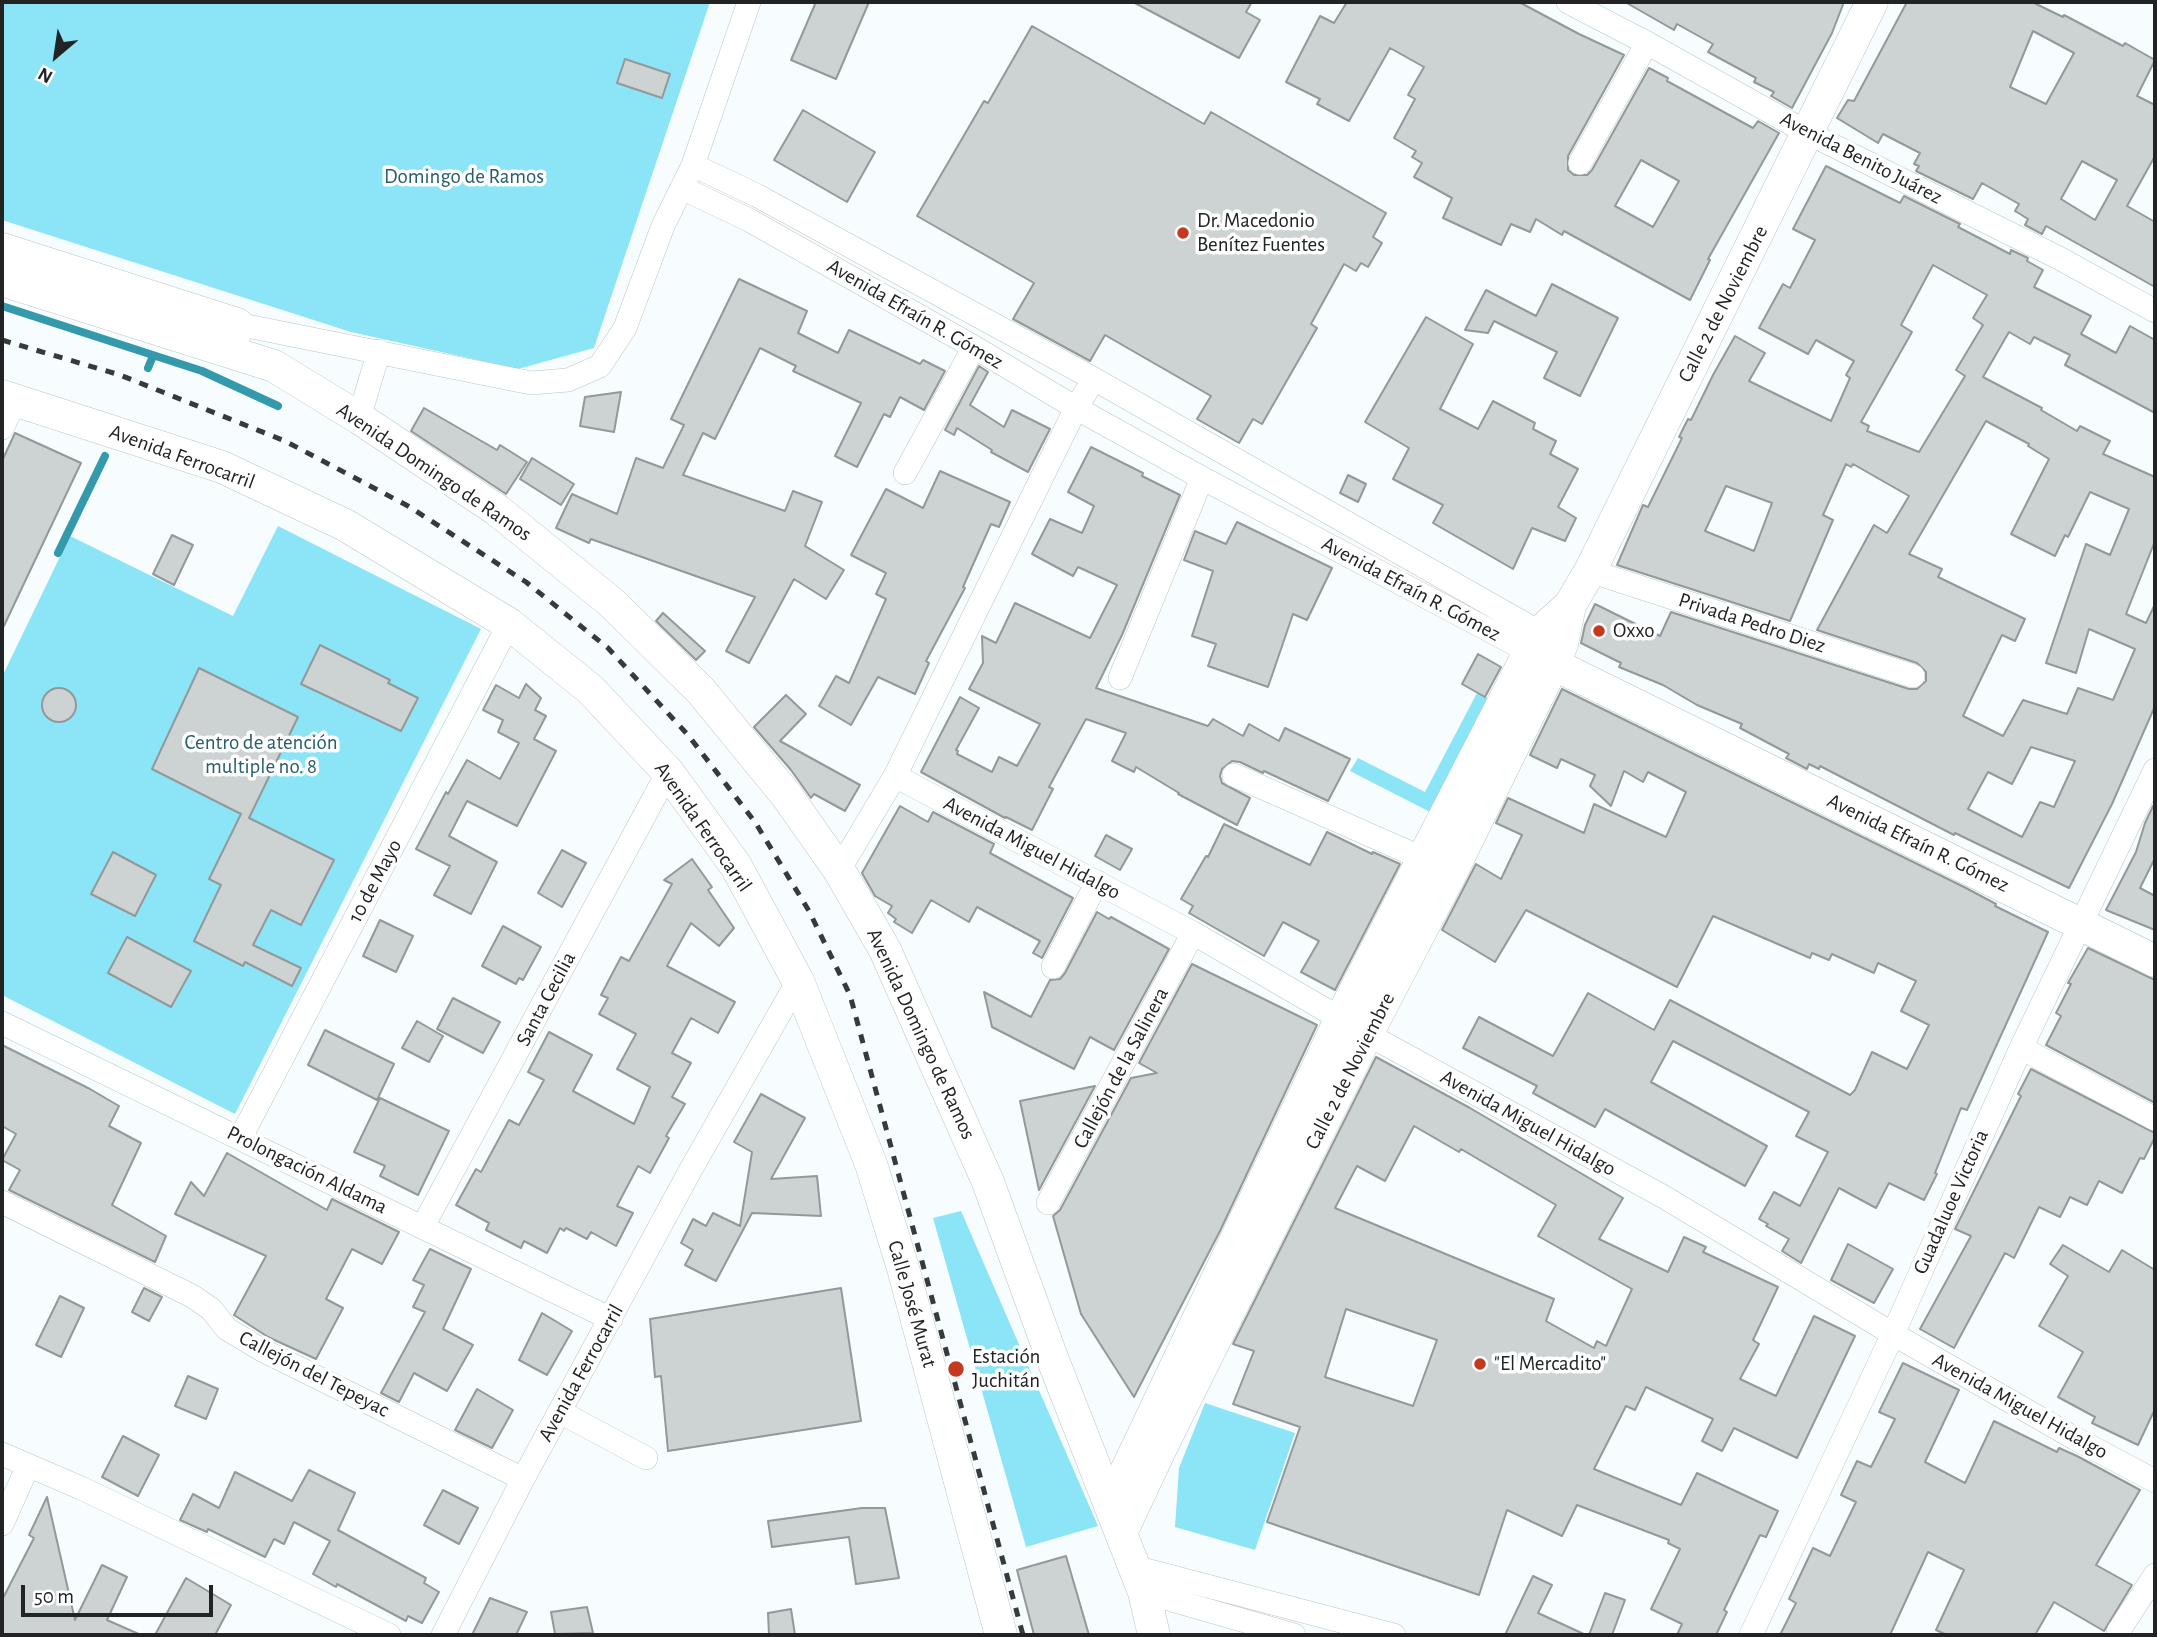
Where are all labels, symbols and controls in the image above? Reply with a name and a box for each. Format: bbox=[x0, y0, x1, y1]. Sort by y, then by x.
north arrow bbox=[21, 21, 91, 91]
text: N bbox=[35, 63, 56, 86]
street label: Avenida Benito Juárez bbox=[1776, 106, 1946, 210]
park label: Domingo de Ramos bbox=[384, 164, 544, 190]
place label: Dr. Macedonio Benítez Fuentes bbox=[1197, 208, 1325, 258]
street label: Calle 2 de Noviembre bbox=[1673, 221, 1773, 387]
marker: Dr. Macedonio Benítez Fuentes bbox=[1175, 225, 1191, 241]
street label: Avenida Efraín R. Gómez bbox=[823, 253, 1007, 375]
street label: Avenida Domingo de Ramos bbox=[332, 397, 536, 547]
street label: Avenida Ferrocarril bbox=[106, 419, 258, 495]
street label: Avenida Efraín R. Gómez bbox=[1317, 531, 1505, 647]
street label: Privada Pedro Diez bbox=[1675, 587, 1829, 659]
place label: Oxxo bbox=[1613, 618, 1655, 644]
marker: Oxxo bbox=[1591, 623, 1607, 639]
park label: Centro de atención multiple no. 8 bbox=[184, 730, 338, 780]
street label: Avenida Ferrocarril bbox=[649, 757, 757, 897]
street label: Avenida Efraín R. Gómez bbox=[1823, 788, 2013, 898]
street label: Avenida Miguel Hidalgo bbox=[939, 791, 1125, 905]
street label: 10 de Mayo bbox=[343, 835, 407, 927]
street label: Avenida Domingo de Ramos bbox=[861, 924, 981, 1144]
street label: Santa Cecilia bbox=[511, 948, 581, 1050]
street label: Callejón de la Salinera bbox=[1068, 983, 1174, 1153]
street label: Calle 2 de Noviembre bbox=[1300, 988, 1400, 1154]
street label: Avenida Miguel Hidalgo bbox=[1436, 1064, 1620, 1182]
street label: Prolongación Aldama bbox=[223, 1120, 391, 1220]
street label: Guadaluoe Victoria bbox=[1908, 1126, 1994, 1278]
street label: Calle José Murat bbox=[882, 1238, 942, 1370]
street label: Avenida Ferrocarril bbox=[533, 1300, 629, 1446]
street label: Callejón del Tepeyac bbox=[235, 1325, 393, 1423]
place label: Estación Juchitán bbox=[972, 1344, 1040, 1394]
street label: Avenida Miguel Hidalgo bbox=[1928, 1347, 2112, 1465]
place label: "El Mercadito" bbox=[1494, 1351, 1606, 1377]
marker: "El Mercadito" bbox=[1472, 1356, 1488, 1372]
marker: Estación Juchitán bbox=[946, 1359, 966, 1379]
scale bar bbox=[24, 1570, 217, 1614]
text: 50 m bbox=[34, 1586, 74, 1607]

